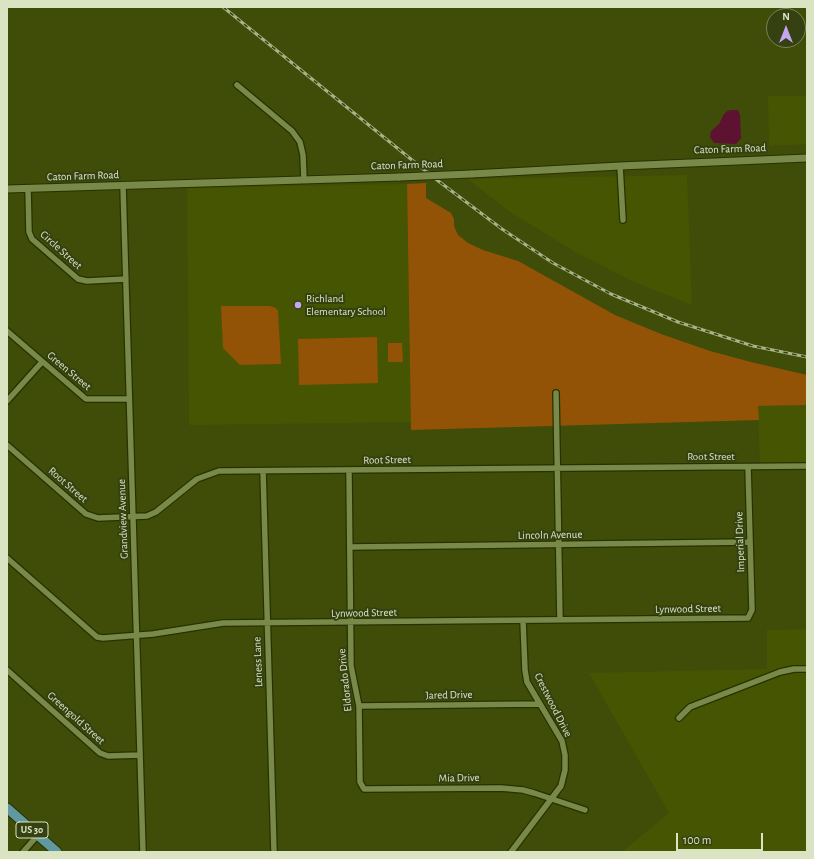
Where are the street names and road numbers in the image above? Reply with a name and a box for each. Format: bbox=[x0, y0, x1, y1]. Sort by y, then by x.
street label: Caton Farm Road bbox=[694, 141, 766, 157]
street label: Caton Farm Road bbox=[371, 157, 443, 173]
street label: Caton Farm Road bbox=[47, 168, 119, 184]
street label: Circle Street bbox=[37, 228, 85, 272]
street label: Green Street bbox=[44, 349, 94, 393]
street label: Root Street bbox=[687, 450, 735, 464]
street label: Root Street bbox=[363, 453, 411, 467]
street label: Root Street bbox=[46, 464, 90, 506]
street label: Grandview Avenue bbox=[115, 479, 131, 559]
street label: Imperial Drive bbox=[732, 511, 748, 573]
street label: Lincoln Avenue bbox=[517, 528, 583, 542]
street label: Lynwood Street bbox=[655, 602, 721, 616]
street label: Lynwood Street bbox=[331, 606, 397, 620]
street label: Leness Lane bbox=[251, 637, 265, 687]
street label: Eldorado Drive bbox=[335, 648, 355, 712]
street label: Crestwood Drive bbox=[531, 671, 575, 739]
street label: Jared Drive bbox=[425, 688, 473, 702]
street label: Greengold Street bbox=[45, 689, 107, 747]
street label: Mia Drive bbox=[438, 771, 480, 785]
road number: US 30 bbox=[16, 822, 48, 838]

